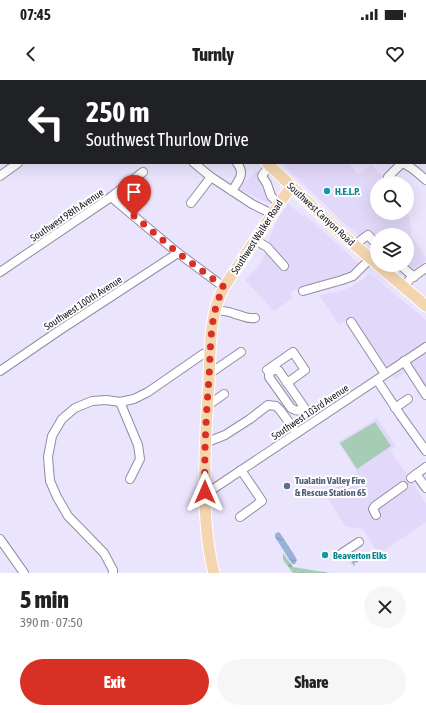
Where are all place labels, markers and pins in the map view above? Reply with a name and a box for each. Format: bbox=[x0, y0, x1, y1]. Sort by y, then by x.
pin bbox=[117, 175, 151, 216]
marker: H.E.L.P. bbox=[322, 186, 332, 196]
place label: H.E.L.P. bbox=[335, 186, 360, 197]
place label: Tualatin Valley Fire & Rescue Station 65 bbox=[295, 475, 367, 498]
marker: Tualatin Valley Fire & Rescue Station 65 bbox=[282, 481, 292, 491]
marker: Beaverton Elks bbox=[320, 550, 330, 560]
place label: Beaverton Elks bbox=[333, 550, 387, 561]

